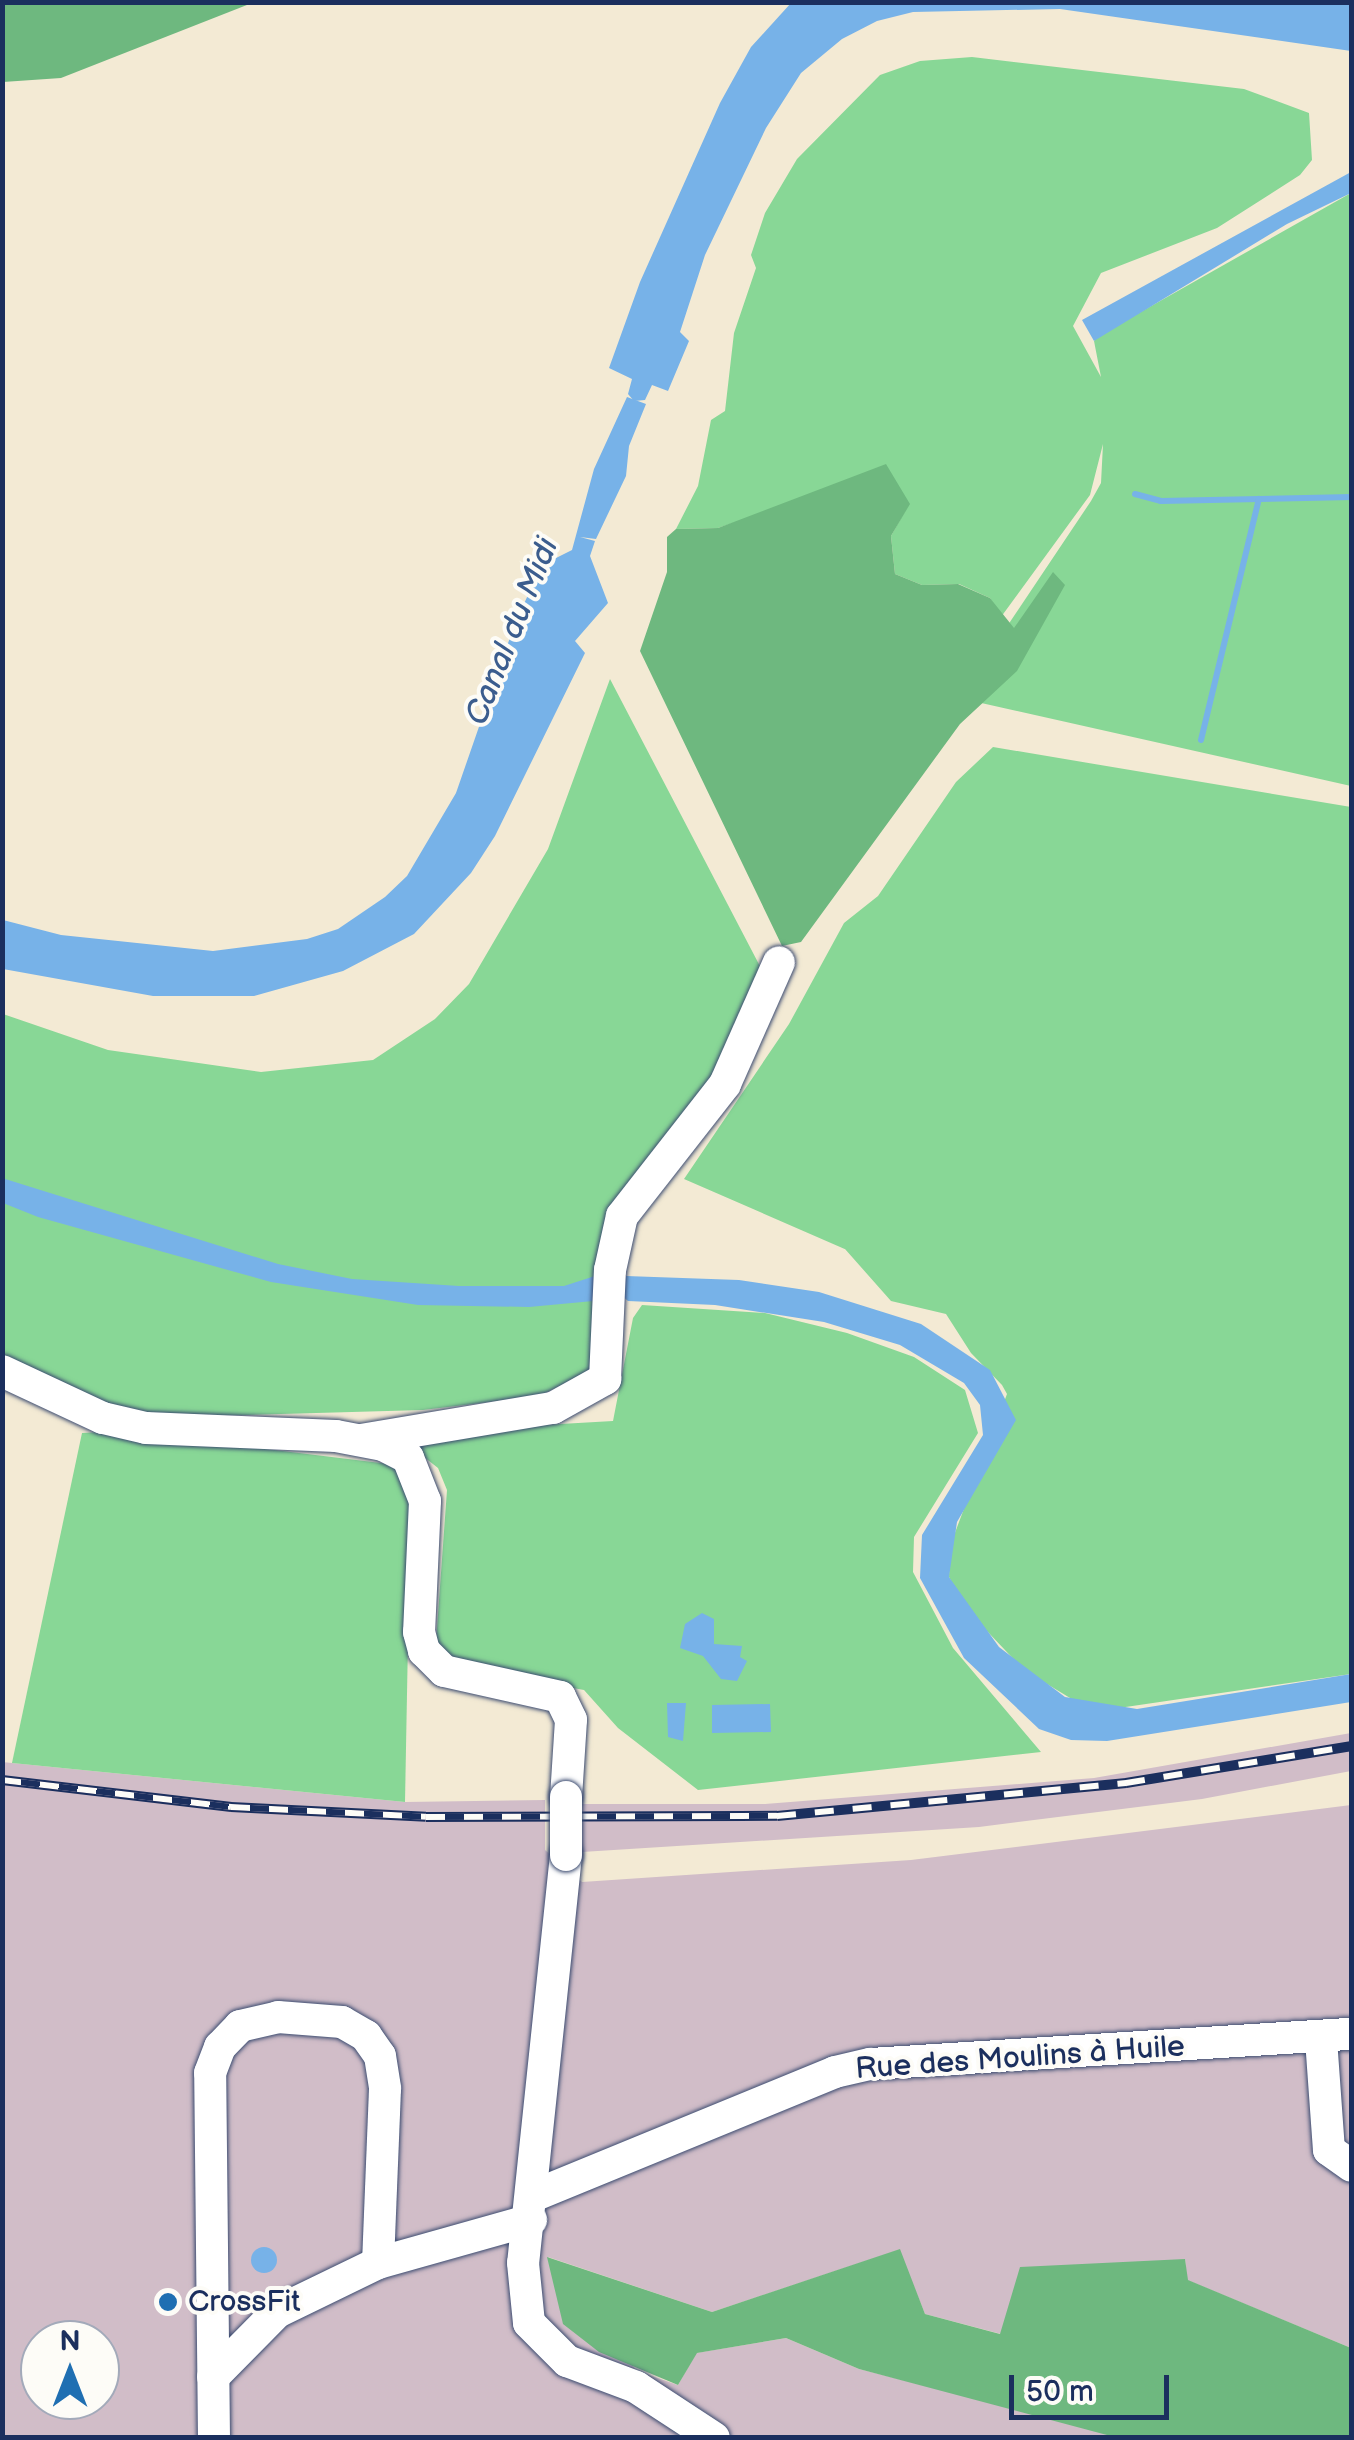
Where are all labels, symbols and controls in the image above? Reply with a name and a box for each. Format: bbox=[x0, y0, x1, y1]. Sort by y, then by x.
water label: Canal du Midi bbox=[458, 533, 568, 731]
street label: Rue des Moulins à Huile bbox=[854, 2029, 1186, 2087]
place label: CrossFit bbox=[188, 2284, 300, 2320]
marker: CrossFit bbox=[157, 2291, 179, 2313]
north arrow bbox=[20, 2320, 120, 2420]
text: N bbox=[59, 2325, 81, 2358]
scale bar bbox=[1014, 2355, 1174, 2417]
text: 50 m bbox=[1026, 2374, 1094, 2410]

